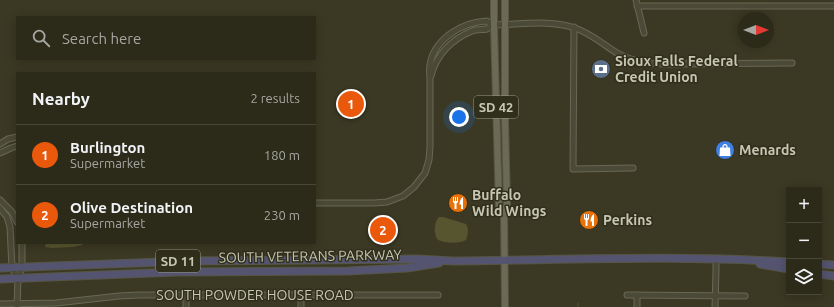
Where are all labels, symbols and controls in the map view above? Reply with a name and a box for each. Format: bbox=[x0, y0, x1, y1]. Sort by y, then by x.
north arrow bbox=[738, 12, 774, 48]
search box bbox=[16, 16, 316, 60]
icon: search bbox=[30, 27, 52, 49]
text: Search here bbox=[62, 30, 141, 47]
place label: Sioux Falls Federal Credit Union bbox=[615, 53, 738, 85]
bank icon: Sioux Falls Federal Credit Union bbox=[590, 58, 612, 80]
text: Nearby bbox=[32, 89, 90, 108]
pin: 1 bbox=[338, 89, 364, 119]
text: 2 results bbox=[250, 91, 300, 105]
road number: SD 42 bbox=[474, 96, 518, 118]
your location bbox=[449, 107, 469, 127]
text: Burlington bbox=[70, 139, 145, 156]
shop icon: Menards bbox=[714, 139, 736, 161]
place label: Menards bbox=[739, 142, 796, 158]
text: 1 bbox=[41, 148, 49, 162]
text: 180 m bbox=[264, 148, 300, 162]
text: Supermarket bbox=[70, 156, 145, 170]
place label: Buffalo Wild Wings bbox=[472, 187, 547, 219]
map controls bbox=[786, 187, 822, 295]
button: + bbox=[786, 187, 822, 223]
restaurant icon: Buffalo Wild Wings bbox=[447, 192, 469, 214]
text: Olive Destination bbox=[70, 199, 193, 216]
text: 2 bbox=[41, 208, 49, 222]
text: 230 m bbox=[264, 208, 300, 222]
restaurant icon: Perkins bbox=[578, 209, 600, 231]
place label: Perkins bbox=[603, 212, 652, 228]
pin: 2 bbox=[370, 215, 396, 245]
text: Supermarket bbox=[70, 216, 145, 230]
button: − bbox=[786, 223, 822, 259]
street label: SOUTH VETERANS PARKWAY bbox=[218, 246, 402, 266]
road number: SD 11 bbox=[156, 250, 200, 272]
button: layers bbox=[786, 259, 822, 295]
street label: SOUTH POWDER HOUSE ROAD bbox=[156, 287, 354, 303]

